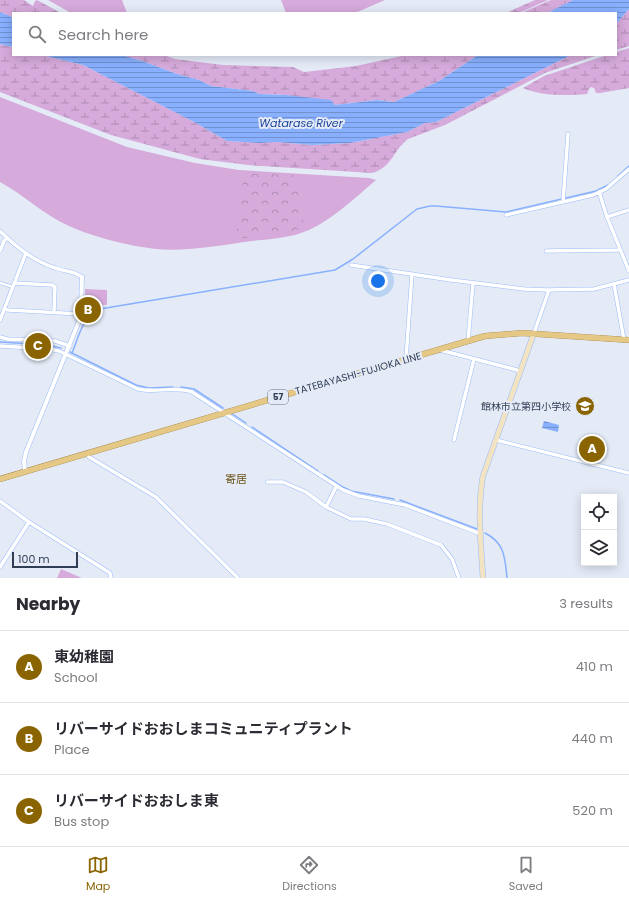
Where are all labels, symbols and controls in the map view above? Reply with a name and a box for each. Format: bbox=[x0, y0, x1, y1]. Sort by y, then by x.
search box bbox=[12, 12, 617, 56]
icon: search bbox=[26, 23, 48, 45]
text: Search here bbox=[58, 24, 148, 45]
water label: Watarase River bbox=[259, 115, 344, 131]
your location bbox=[368, 271, 388, 291]
pin: B bbox=[75, 295, 101, 325]
pin: C bbox=[25, 331, 51, 361]
street label: TATEBAYASHI-FUJIOKA LINE bbox=[293, 348, 423, 399]
road number: 57 bbox=[268, 390, 288, 404]
school or university icon: 館林市立第四小学校 bbox=[574, 395, 596, 417]
place label: 館林市立第四小学校 bbox=[481, 399, 571, 414]
pin: A bbox=[579, 434, 605, 464]
district label: 寄居 bbox=[225, 471, 247, 487]
map controls bbox=[581, 494, 617, 566]
button: locate bbox=[581, 494, 617, 530]
button: layers bbox=[581, 530, 617, 566]
scale bar bbox=[12, 550, 78, 569]
text: 100 m bbox=[18, 551, 50, 567]
text: Nearby bbox=[16, 592, 80, 616]
text: 3 results bbox=[559, 594, 613, 613]
text: 東幼稚園 bbox=[54, 646, 114, 667]
text: A bbox=[24, 657, 34, 676]
text: 410 m bbox=[576, 657, 613, 676]
text: School bbox=[54, 668, 98, 687]
text: リバーサイドおおしまコミュニティプラント bbox=[54, 718, 353, 739]
text: B bbox=[25, 729, 33, 748]
text: 440 m bbox=[572, 729, 613, 748]
text: Place bbox=[54, 740, 89, 759]
text: リバーサイドおおしま東 bbox=[54, 790, 219, 811]
text: C bbox=[24, 801, 34, 820]
text: 520 m bbox=[572, 801, 613, 820]
text: Bus stop bbox=[54, 812, 109, 831]
tab: Map bbox=[86, 854, 110, 895]
tab: Directions bbox=[282, 854, 337, 895]
tab: Saved bbox=[509, 854, 543, 895]

